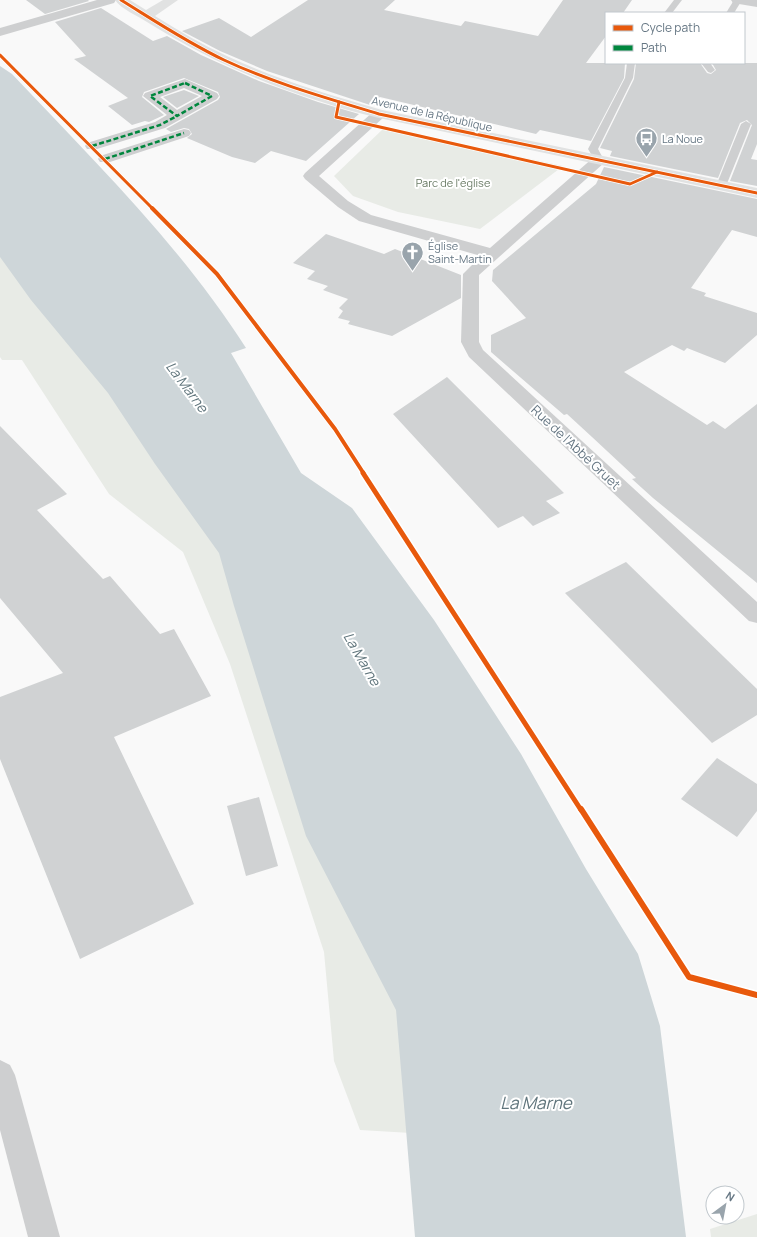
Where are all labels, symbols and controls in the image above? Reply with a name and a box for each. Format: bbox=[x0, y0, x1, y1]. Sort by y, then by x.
legend bbox=[605, 12, 745, 64]
text: Cycle path bbox=[641, 19, 700, 36]
text: Path bbox=[641, 39, 667, 56]
street label: Avenue de la République bbox=[370, 92, 494, 135]
bus stop icon: La Noue bbox=[634, 126, 660, 159]
place label: La Noue bbox=[662, 131, 703, 146]
park label: Parc de l'église bbox=[416, 175, 491, 190]
place label: Église Saint-Martin bbox=[428, 238, 492, 266]
church icon: Église Saint-Martin bbox=[400, 239, 426, 272]
water label: La Marne bbox=[162, 358, 213, 417]
street label: Rue de l'Abbé Gruet bbox=[527, 401, 625, 493]
water label: La Marne bbox=[340, 629, 386, 690]
water label: La Marne bbox=[500, 1091, 573, 1114]
north arrow bbox=[705, 1185, 745, 1225]
text: N bbox=[723, 1188, 738, 1205]

